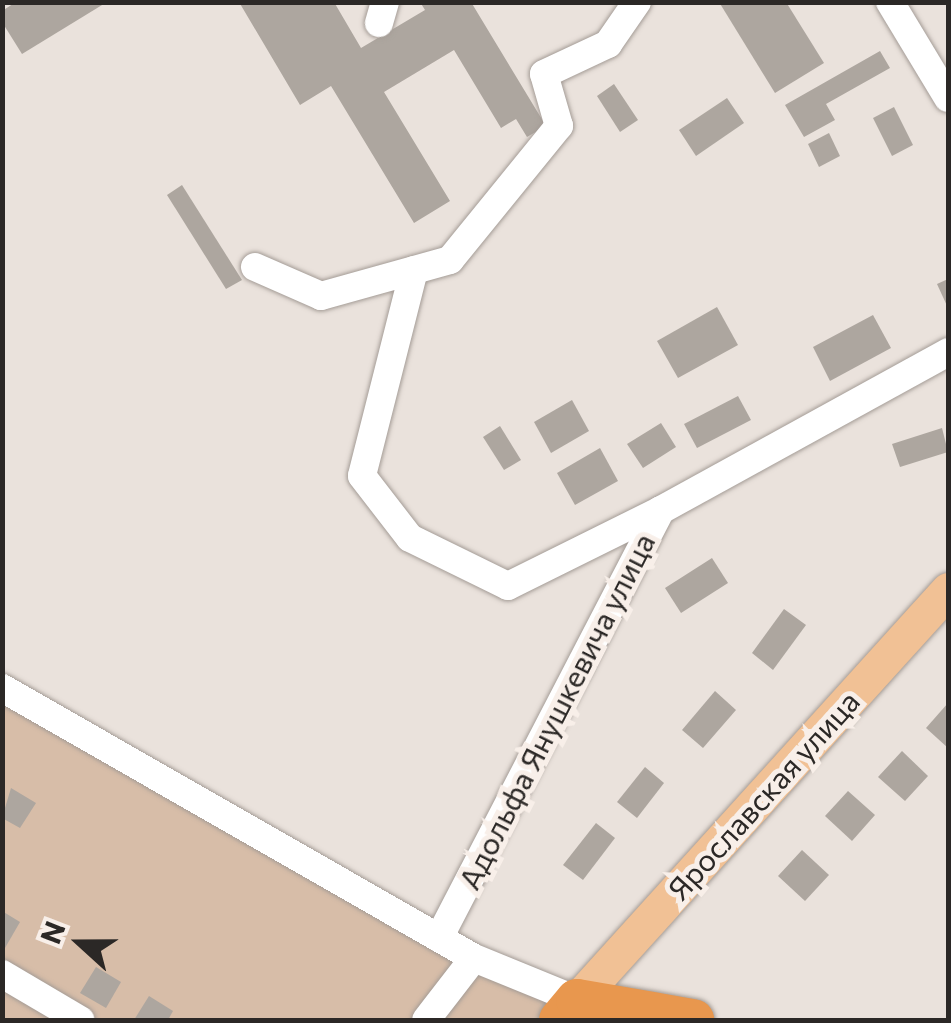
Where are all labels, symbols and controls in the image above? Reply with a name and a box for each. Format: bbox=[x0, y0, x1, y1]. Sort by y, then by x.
street label: Адольфа Янушкевича улица bbox=[450, 527, 662, 895]
street label: Ярославская улица bbox=[660, 683, 866, 907]
north arrow bbox=[30, 893, 130, 993]
text: N bbox=[32, 916, 72, 948]

